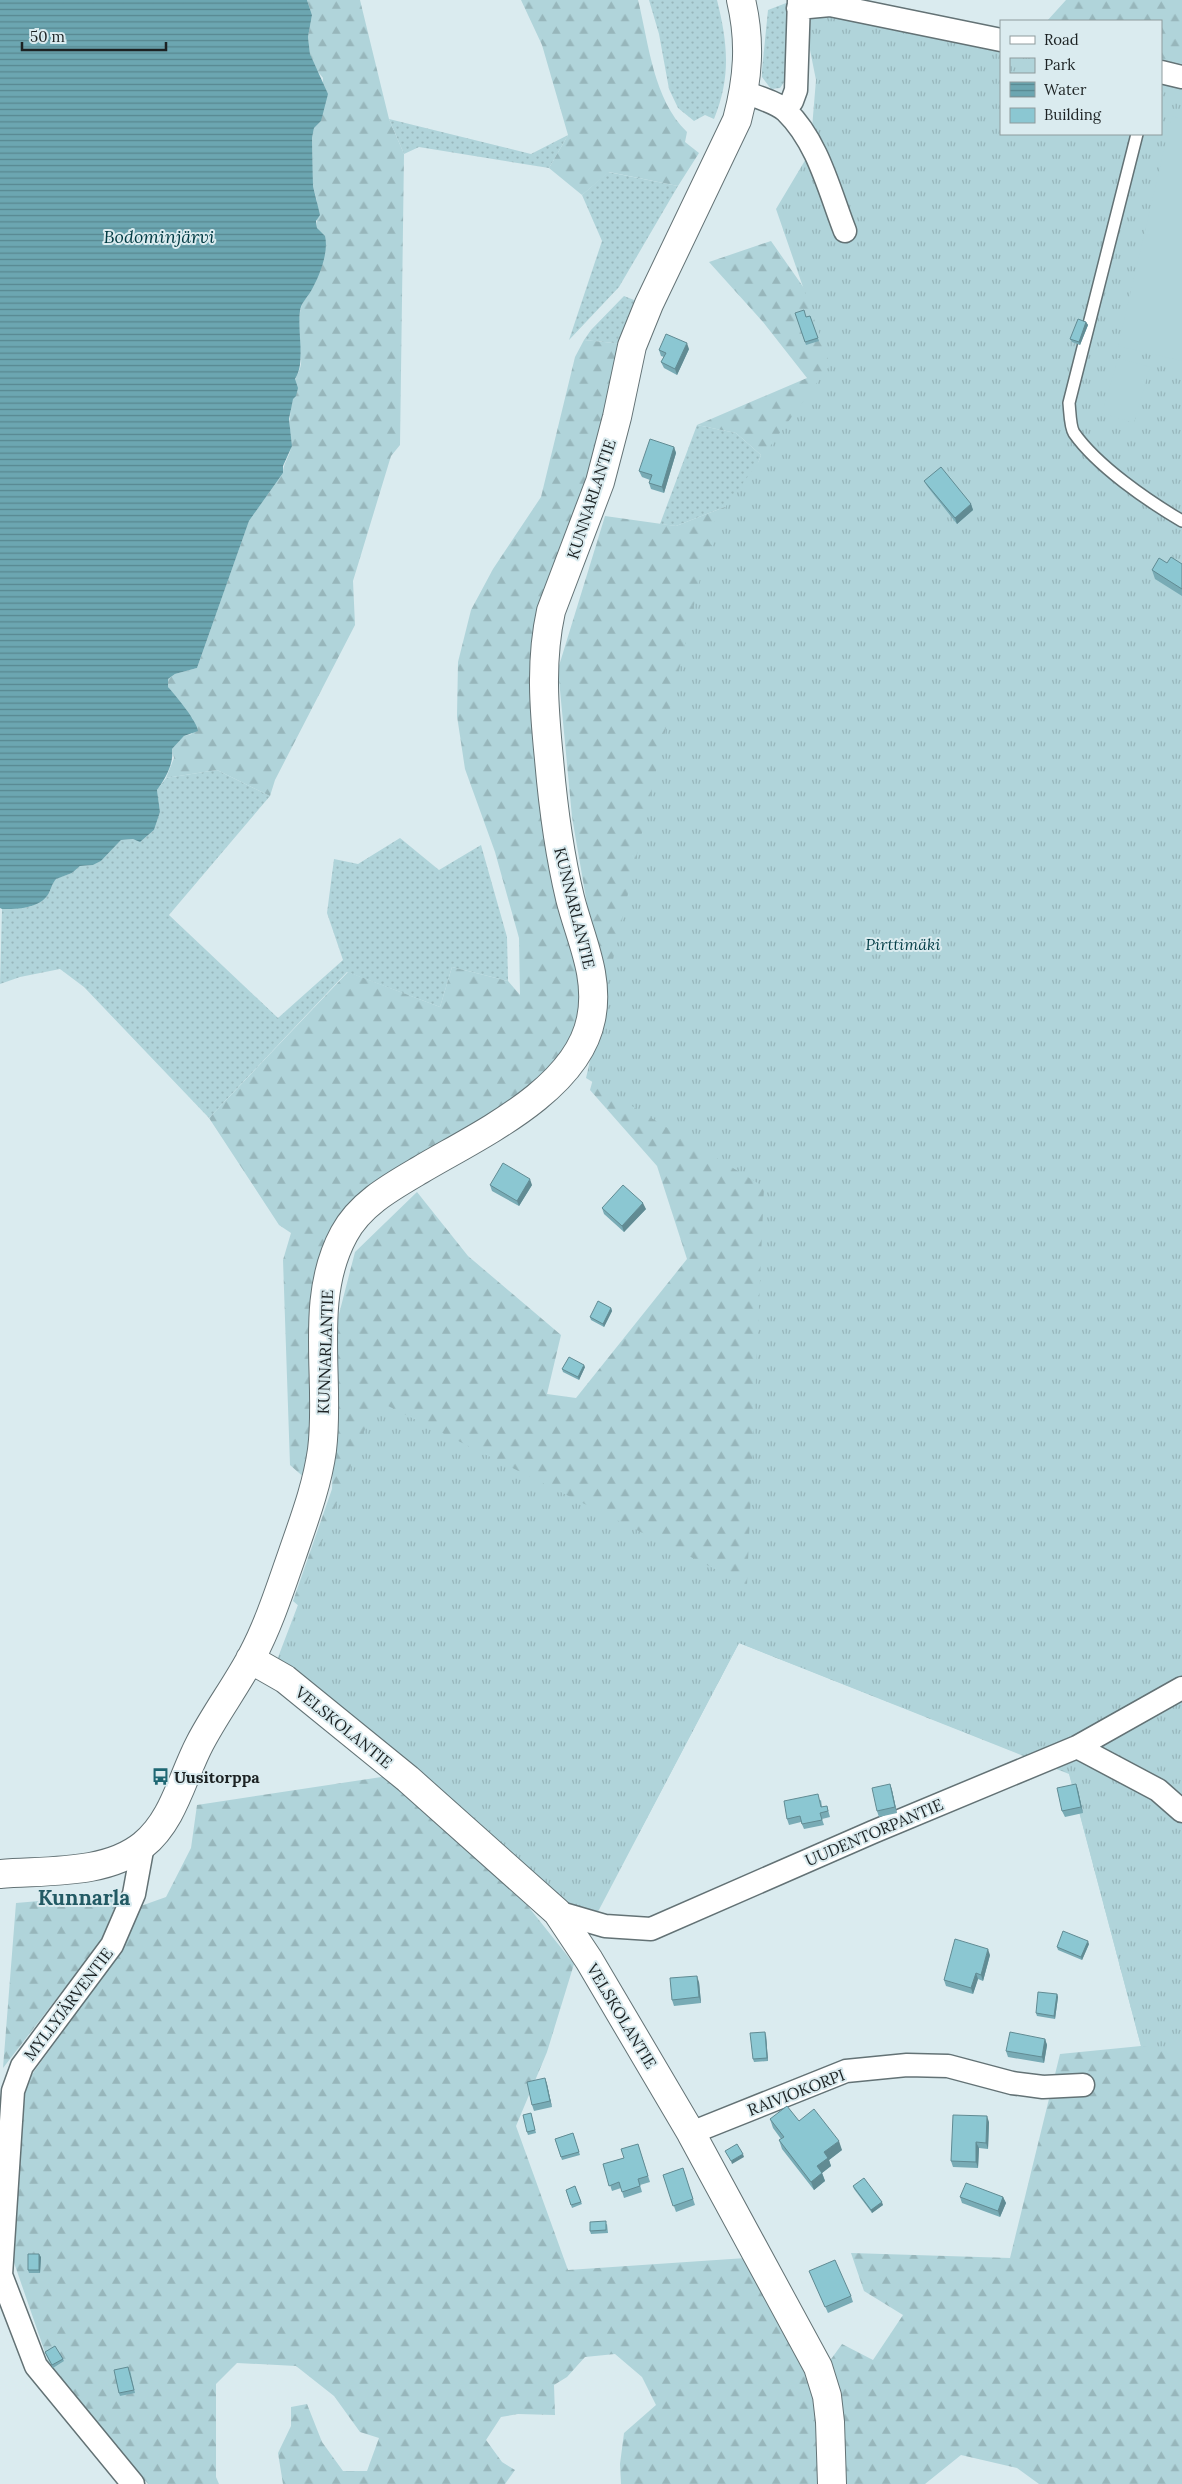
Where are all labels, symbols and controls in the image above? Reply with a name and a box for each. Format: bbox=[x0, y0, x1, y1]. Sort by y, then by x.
scale bar bbox=[22, 20, 166, 52]
legend bbox=[1000, 20, 1162, 135]
text: 50 m bbox=[30, 27, 65, 46]
text: Road bbox=[1044, 30, 1079, 49]
text: Park bbox=[1044, 55, 1075, 74]
text: Water bbox=[1044, 80, 1087, 99]
text: Building bbox=[1044, 105, 1102, 124]
water label: Bodominjärvi bbox=[103, 225, 215, 248]
street label: KUNNARLANTIE bbox=[562, 437, 620, 561]
street label: KUNNARLANTIE bbox=[550, 845, 600, 971]
park label: Pirttimäki bbox=[865, 934, 941, 954]
street label: KUNNARLANTIE bbox=[313, 1289, 337, 1415]
street label: VELSKOLANTIE bbox=[291, 1681, 397, 1772]
bus stop icon: Uusitorppa bbox=[150, 1767, 170, 1787]
place label: Uusitorppa bbox=[174, 1767, 260, 1787]
street label: UUDENTORPANTIE bbox=[802, 1794, 946, 1870]
district label: Kunnarla bbox=[38, 1884, 130, 1911]
street label: MYLLYJÄRVENTIE bbox=[19, 1944, 117, 2064]
street label: VELSKOLANTIE bbox=[582, 1959, 661, 2072]
street label: RAIVIOKORPI bbox=[745, 2064, 847, 2120]

